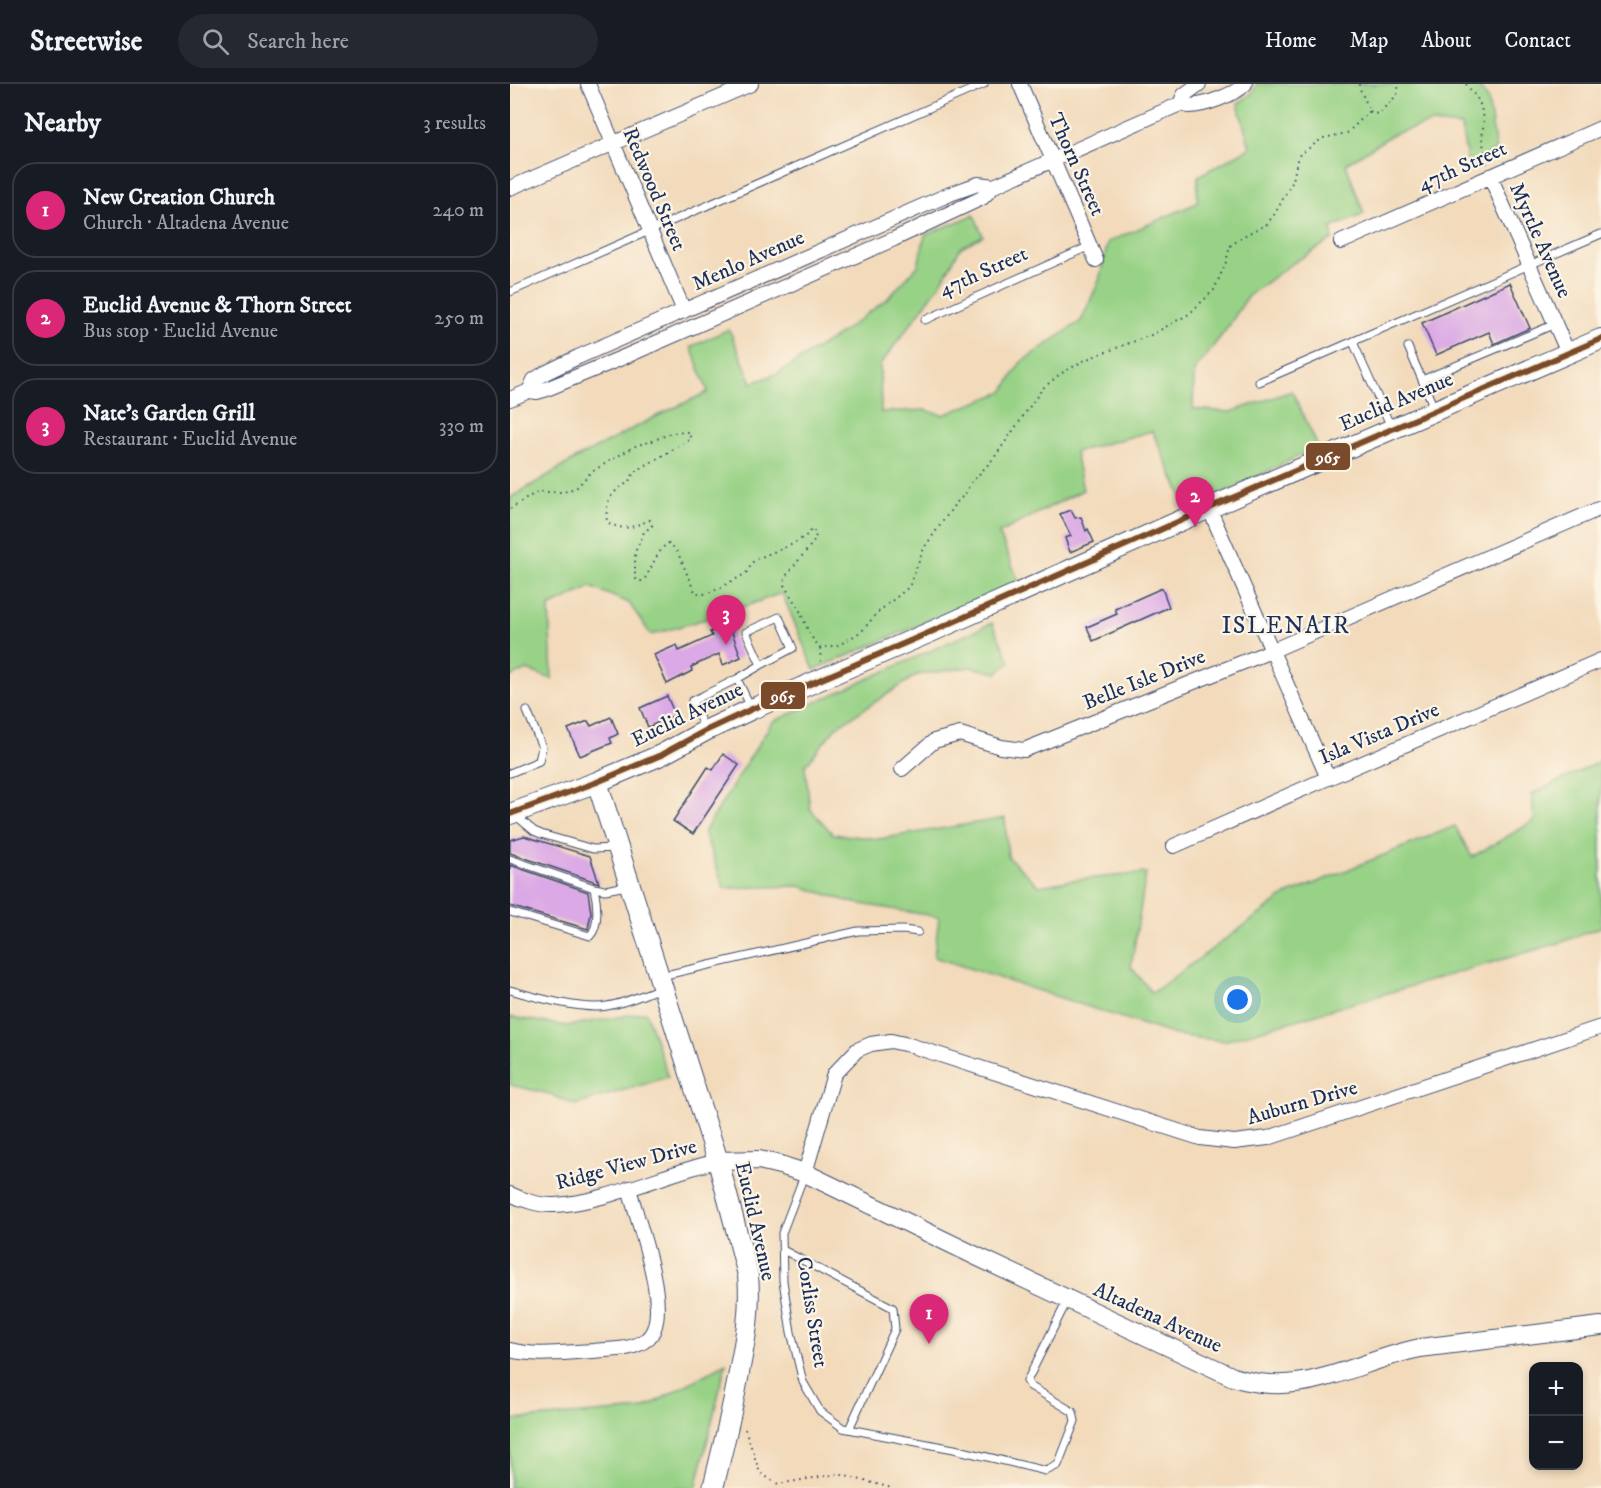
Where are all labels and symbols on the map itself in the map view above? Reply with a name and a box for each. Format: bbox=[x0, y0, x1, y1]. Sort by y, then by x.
street label: Thorn Street bbox=[1042, 109, 1110, 220]
street label: Redwood Street bbox=[616, 124, 692, 255]
street label: 47th Street bbox=[1414, 136, 1511, 198]
street label: Myrtle Avenue bbox=[1503, 179, 1577, 302]
street label: Menlo Avenue bbox=[688, 224, 809, 297]
street label: 47th Street bbox=[935, 241, 1032, 303]
street label: Euclid Avenue bbox=[1335, 366, 1458, 438]
line badge: 965 bbox=[1305, 442, 1351, 471]
text: 965 bbox=[1315, 448, 1340, 468]
pin: 2 bbox=[1176, 478, 1214, 527]
pin: 3 bbox=[706, 596, 746, 645]
district label: ISLENAIR bbox=[1221, 611, 1351, 641]
street label: Belle Isle Drive bbox=[1079, 643, 1210, 716]
street label: Euclid Avenue bbox=[627, 676, 748, 753]
line badge: 965 bbox=[760, 681, 806, 710]
text: 965 bbox=[770, 687, 795, 707]
street label: Isla Vista Drive bbox=[1315, 697, 1444, 771]
your location bbox=[1223, 985, 1252, 1014]
street label: Auburn Drive bbox=[1244, 1075, 1361, 1131]
street label: Ridge View Drive bbox=[553, 1134, 700, 1196]
street label: Euclid Avenue bbox=[729, 1159, 781, 1284]
street label: Corliss Street bbox=[790, 1255, 834, 1370]
street label: Altadena Avenue bbox=[1089, 1277, 1226, 1359]
pin: 1 bbox=[910, 1294, 948, 1344]

